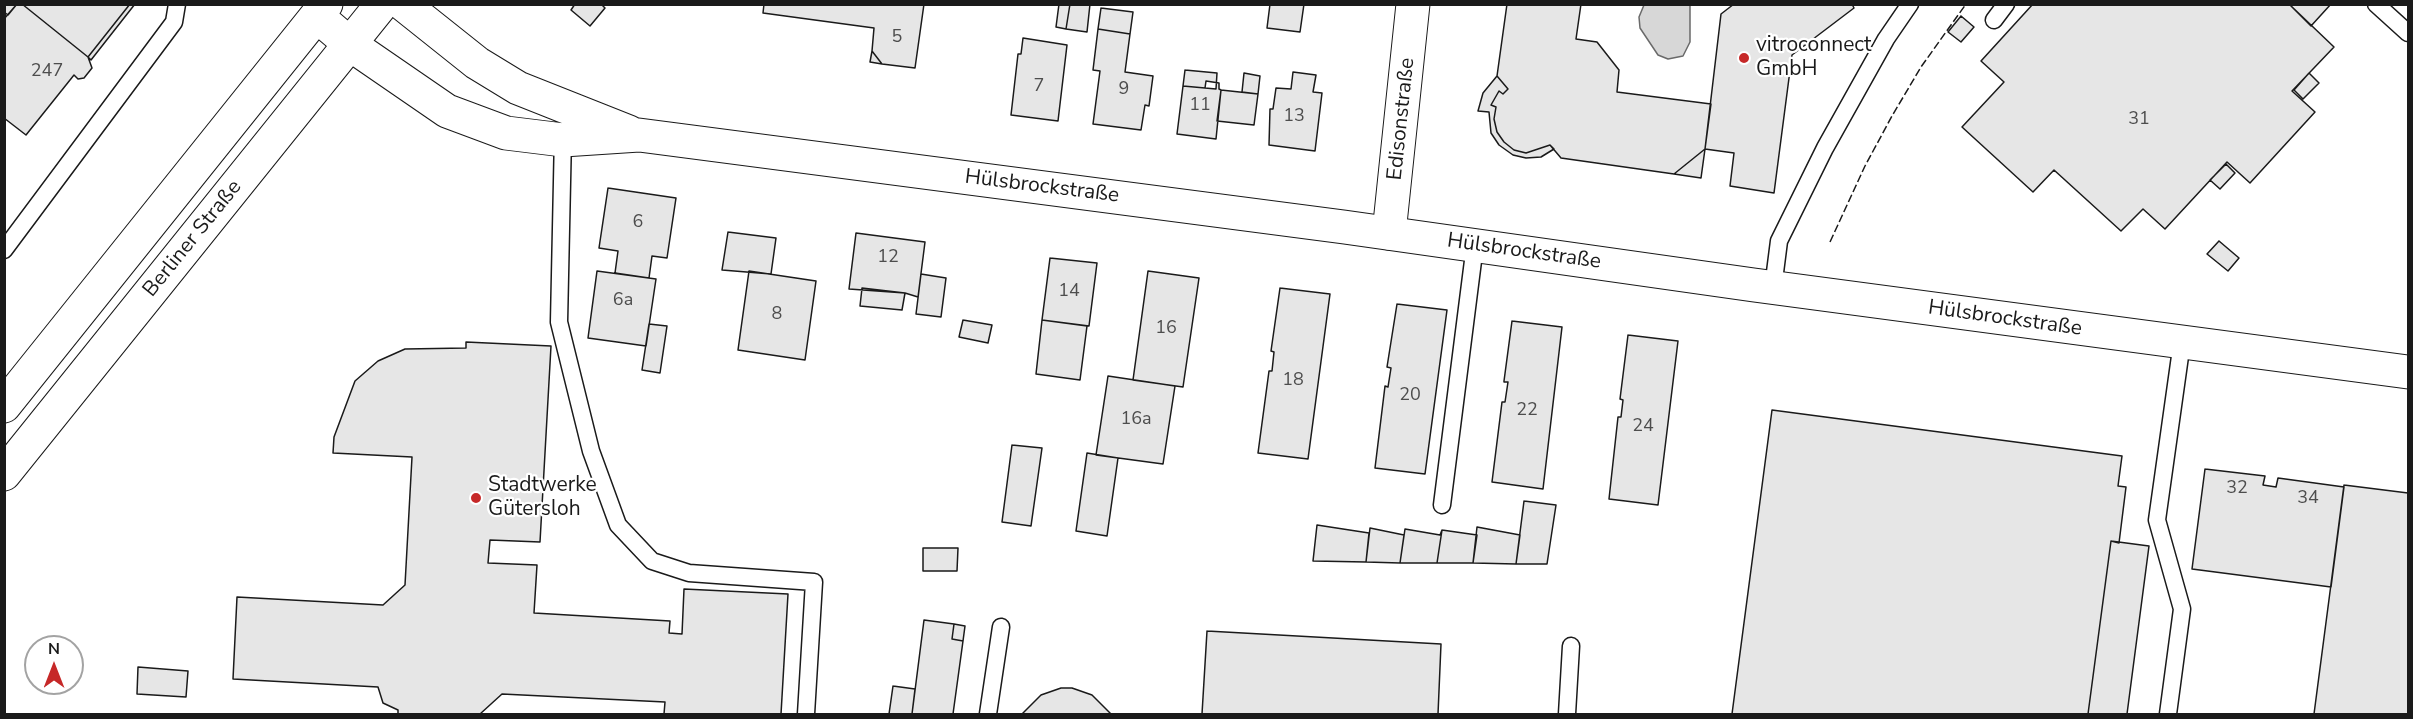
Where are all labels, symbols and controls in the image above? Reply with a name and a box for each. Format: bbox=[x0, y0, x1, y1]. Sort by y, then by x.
house number: 5 bbox=[892, 27, 902, 49]
place label: vitroconnect GmbH bbox=[1756, 33, 1871, 83]
marker: vitroconnect GmbH bbox=[1737, 51, 1751, 65]
street label: Edisonstraße bbox=[1383, 57, 1421, 181]
house number: 247 bbox=[31, 61, 63, 83]
house number: 7 bbox=[1034, 76, 1044, 98]
house number: 9 bbox=[1119, 79, 1129, 101]
house number: 11 bbox=[1189, 95, 1211, 117]
house number: 13 bbox=[1283, 106, 1305, 128]
house number: 31 bbox=[2128, 109, 2150, 131]
street label: Hülsbrockstraße bbox=[963, 165, 1121, 209]
street label: Berliner Straße bbox=[138, 176, 248, 302]
house number: 6 bbox=[633, 212, 643, 234]
street label: Hülsbrockstraße bbox=[1445, 229, 1603, 275]
house number: 12 bbox=[877, 247, 899, 269]
house number: 14 bbox=[1058, 281, 1080, 303]
house number: 6a bbox=[613, 290, 633, 312]
street label: Hülsbrockstraße bbox=[1926, 296, 2084, 342]
house number: 8 bbox=[772, 304, 782, 326]
house number: 16 bbox=[1155, 318, 1177, 340]
house number: 18 bbox=[1282, 370, 1304, 392]
house number: 20 bbox=[1399, 385, 1421, 407]
house number: 22 bbox=[1516, 400, 1538, 422]
house number: 16a bbox=[1120, 409, 1152, 431]
house number: 24 bbox=[1632, 416, 1654, 438]
place label: Stadtwerke Gütersloh bbox=[488, 473, 597, 523]
house number: 32 bbox=[2226, 478, 2248, 500]
house number: 34 bbox=[2297, 488, 2319, 510]
marker: Stadtwerke Gütersloh bbox=[469, 491, 483, 505]
north arrow bbox=[24, 635, 84, 695]
text: N bbox=[48, 638, 60, 660]

